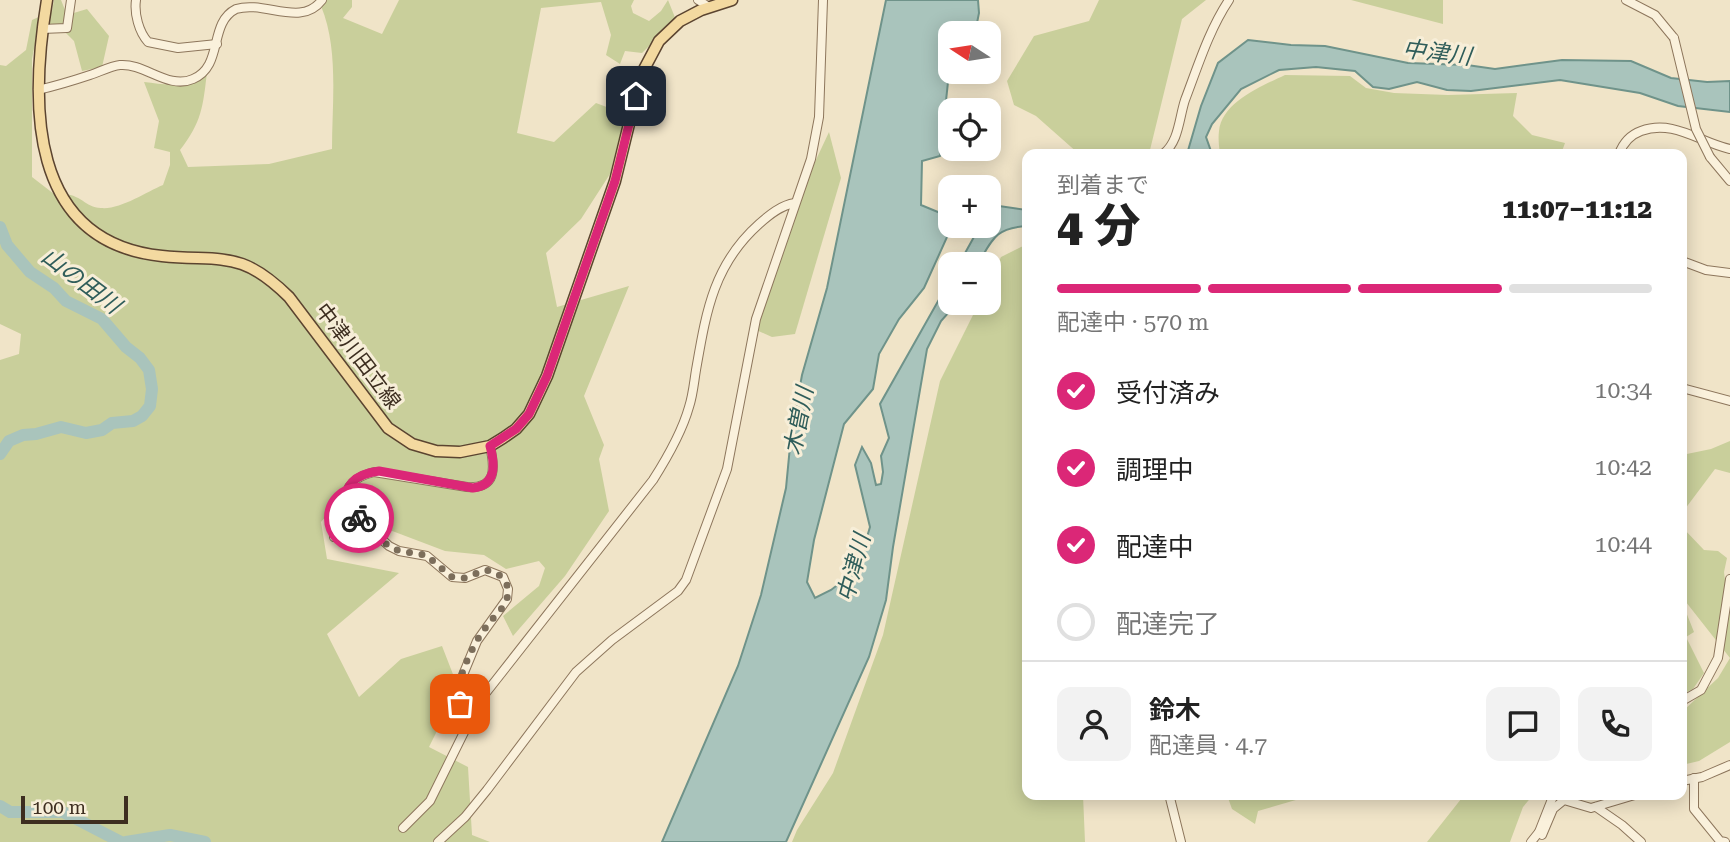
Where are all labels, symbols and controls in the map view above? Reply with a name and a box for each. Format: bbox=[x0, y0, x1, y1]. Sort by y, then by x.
north arrow bbox=[938, 21, 1001, 84]
map controls bbox=[938, 21, 1001, 315]
water label: 中津川 bbox=[1401, 35, 1476, 71]
pin bbox=[606, 66, 666, 126]
icon: home bbox=[617, 77, 655, 115]
button: locate bbox=[938, 98, 1001, 161]
text: 到着まで bbox=[1057, 172, 1149, 199]
button: + bbox=[938, 175, 1001, 238]
text: 11:07–11:12 bbox=[1502, 194, 1652, 224]
text: 4 分 bbox=[1057, 199, 1140, 253]
water label: 山の田川 bbox=[36, 243, 128, 321]
button: − bbox=[938, 252, 1001, 315]
street label: 中津川田立線 bbox=[311, 298, 405, 414]
text: 配達中 · 570 m bbox=[1057, 309, 1209, 336]
icon: check bbox=[1057, 372, 1095, 410]
text: 10:34 bbox=[1595, 377, 1652, 404]
text: 受付済み bbox=[1116, 378, 1220, 408]
water label: 木曽川 bbox=[779, 382, 819, 457]
icon: check bbox=[1057, 449, 1095, 487]
text: 10:42 bbox=[1595, 454, 1652, 481]
text: 調理中 bbox=[1116, 455, 1194, 485]
courier bbox=[324, 483, 394, 553]
icon: bike bbox=[340, 499, 378, 537]
icon: check bbox=[1057, 526, 1095, 564]
water label: 中津川 bbox=[832, 528, 877, 605]
text: 10:44 bbox=[1595, 531, 1652, 558]
text: 配達中 bbox=[1116, 532, 1194, 562]
text: 配達完了 bbox=[1116, 609, 1220, 639]
pin bbox=[430, 674, 490, 734]
icon: bag bbox=[441, 685, 479, 723]
button: person bbox=[1057, 687, 1131, 761]
button: chat bbox=[1486, 687, 1560, 761]
button: phone bbox=[1578, 687, 1652, 761]
text: 鈴木 bbox=[1149, 695, 1201, 725]
text: 配達員 · 4.7 bbox=[1149, 732, 1267, 759]
scale bar bbox=[21, 793, 128, 825]
text: 100 m bbox=[32, 796, 86, 819]

